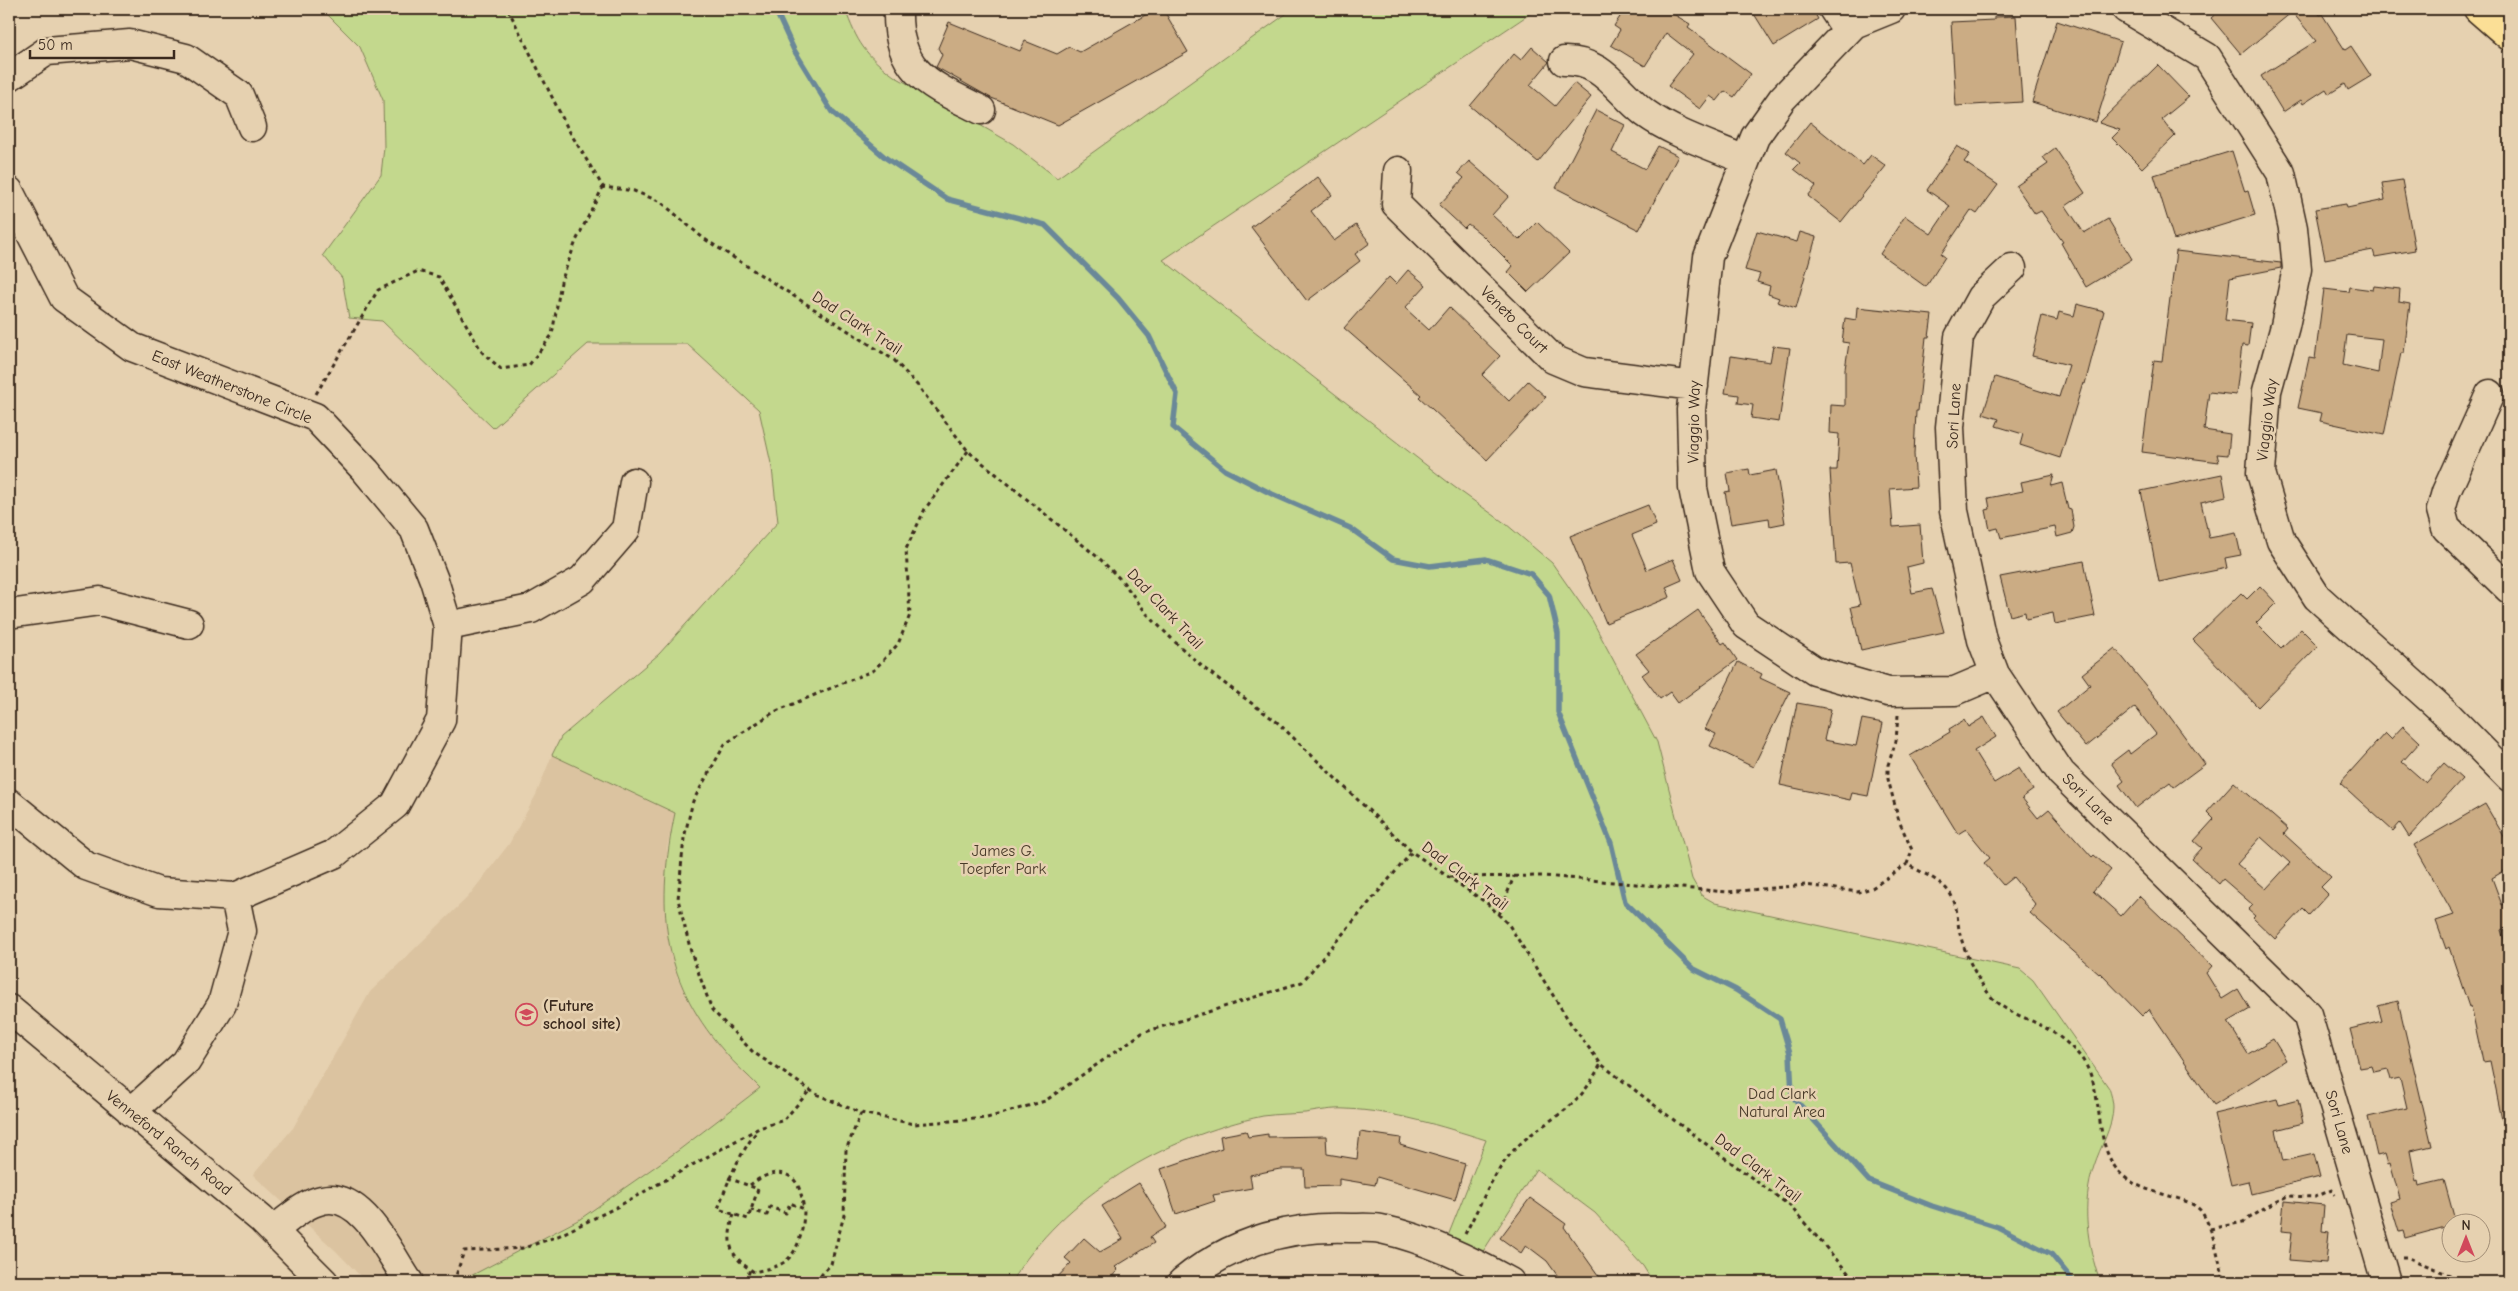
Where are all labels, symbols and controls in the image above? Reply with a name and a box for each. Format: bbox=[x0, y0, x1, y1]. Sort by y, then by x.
scale bar bbox=[30, 28, 174, 60]
text: 50 m bbox=[38, 36, 73, 54]
street label: Veneto Court bbox=[1477, 283, 1552, 358]
street label: Dad Clark Trail bbox=[809, 287, 905, 359]
street label: East Weatherstone Circle bbox=[149, 347, 315, 427]
street label: Viaggio Way bbox=[2253, 377, 2281, 462]
street label: Viaggio Way bbox=[1684, 379, 1704, 464]
street label: Sori Lane bbox=[1943, 383, 1965, 449]
street label: Dad Clark Trail bbox=[1123, 565, 1207, 653]
street label: Sori Lane bbox=[2058, 769, 2118, 829]
street label: Dad Clark Trail bbox=[1418, 838, 1512, 914]
park label: James G. Toepfer Park bbox=[960, 842, 1046, 878]
place label: (Future school site) bbox=[543, 997, 621, 1033]
school or university icon: (Future school site) bbox=[515, 1003, 539, 1027]
park label: Dad Clark Natural Area bbox=[1739, 1085, 1825, 1121]
street label: Venneford Ranch Road bbox=[103, 1087, 235, 1199]
street label: Sori Lane bbox=[2321, 1088, 2357, 1156]
street label: Dad Clark Trail bbox=[1711, 1130, 1805, 1206]
north arrow bbox=[2440, 1214, 2490, 1264]
text: N bbox=[2461, 1217, 2471, 1234]

